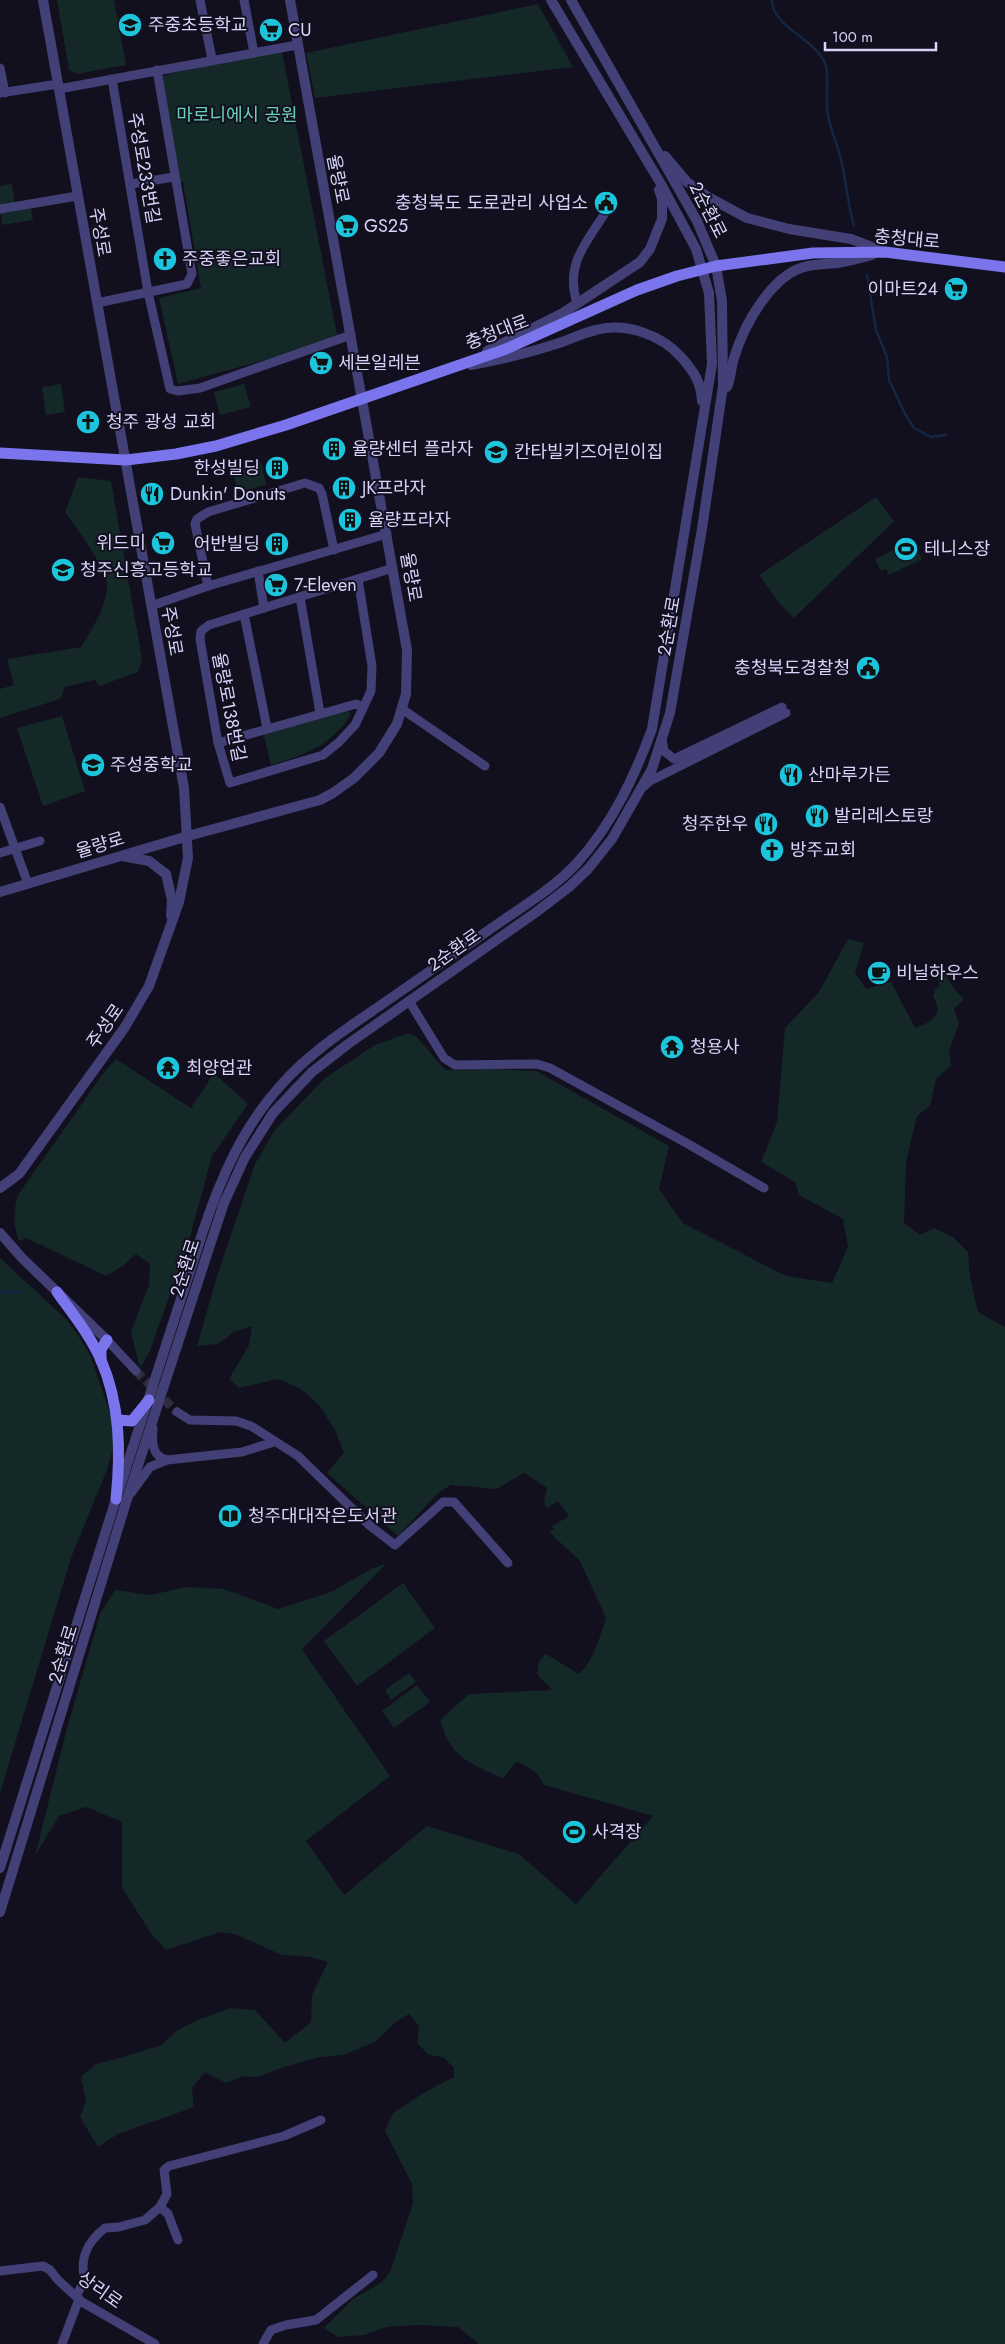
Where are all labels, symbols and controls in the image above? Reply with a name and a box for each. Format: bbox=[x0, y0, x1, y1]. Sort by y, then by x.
school or university icon: 주중초등학교 bbox=[117, 12, 143, 38]
place label: 주중초등학교 bbox=[148, 12, 247, 38]
supermarket icon: CU bbox=[258, 17, 284, 43]
place label: CU bbox=[288, 17, 312, 43]
scale bar bbox=[825, 20, 936, 52]
text: 100 m bbox=[832, 26, 873, 48]
park label: 마로니에시 공원 bbox=[176, 102, 298, 128]
street label: 주성로233번길 bbox=[121, 110, 167, 226]
street label: 율량로 bbox=[320, 152, 356, 206]
street label: 2순환로 bbox=[683, 177, 733, 243]
place label: 충청북도 도로관리 사업소 bbox=[395, 190, 588, 216]
public building icon: 충청북도 도로관리 사업소 bbox=[593, 190, 619, 216]
street label: 주성로 bbox=[83, 205, 117, 259]
supermarket icon: GS25 bbox=[334, 213, 360, 239]
place label: GS25 bbox=[364, 213, 408, 239]
street label: 충청대로 bbox=[873, 223, 941, 255]
church icon: 주중좋은교회 bbox=[152, 246, 178, 272]
place label: 주중좋은교회 bbox=[182, 246, 281, 272]
place label: 이마트24 bbox=[868, 276, 938, 302]
supermarket icon: 이마트24 bbox=[943, 276, 969, 302]
street label: 충청대로 bbox=[461, 308, 533, 356]
supermarket icon: 세븐일레븐 bbox=[308, 350, 334, 376]
place label: 세븐일레븐 bbox=[338, 350, 421, 376]
church icon: 청주 광성 교회 bbox=[75, 409, 101, 435]
place label: 청주 광성 교회 bbox=[106, 409, 216, 435]
building icon: 율량센터 플라자 bbox=[321, 436, 347, 462]
place label: 율량센터 플라자 bbox=[352, 436, 474, 462]
school or university icon: 칸타빌키즈어린이집 bbox=[483, 439, 509, 465]
place label: 칸타빌키즈어린이집 bbox=[514, 439, 663, 465]
place label: 한성빌딩 bbox=[194, 455, 260, 481]
building icon: 한성빌딩 bbox=[264, 455, 290, 481]
building icon: JK프라자 bbox=[331, 475, 357, 501]
place label: JK프라자 bbox=[360, 475, 427, 501]
restaurant icon: Dunkin' Donuts bbox=[139, 481, 165, 507]
place label: Dunkin' Donuts bbox=[170, 481, 286, 507]
building icon: 율량프라자 bbox=[337, 507, 363, 533]
place label: 율량프라자 bbox=[368, 507, 451, 533]
place label: 위드미 bbox=[96, 530, 146, 556]
supermarket icon: 위드미 bbox=[150, 530, 176, 556]
place label: 어반빌딩 bbox=[194, 531, 260, 557]
building icon: 어반빌딩 bbox=[264, 531, 290, 557]
sports icon: 테니스장 bbox=[893, 536, 919, 562]
place label: 테니스장 bbox=[924, 536, 990, 562]
street label: 율량로 bbox=[394, 550, 428, 604]
school or university icon: 청주신흥고등학교 bbox=[50, 557, 76, 583]
place label: 청주신흥고등학교 bbox=[80, 557, 212, 583]
supermarket icon: 7-Eleven bbox=[263, 572, 289, 598]
place label: 7-Eleven bbox=[294, 572, 357, 598]
street label: 2순환로 bbox=[651, 594, 687, 658]
street label: 주성로 bbox=[155, 604, 189, 658]
street label: 율량로138번길 bbox=[206, 650, 252, 764]
place label: 충청북도경찰청 bbox=[734, 655, 850, 681]
public building icon: 충청북도경찰청 bbox=[855, 655, 881, 681]
school or university icon: 주성중학교 bbox=[80, 752, 106, 778]
place label: 주성중학교 bbox=[110, 752, 193, 778]
restaurant icon: 산마루가든 bbox=[778, 762, 804, 788]
place label: 산마루가든 bbox=[808, 762, 891, 788]
restaurant icon: 발리레스토랑 bbox=[804, 803, 830, 829]
place label: 발리레스토랑 bbox=[834, 803, 933, 829]
place label: 청주한우 bbox=[682, 811, 748, 837]
restaurant icon: 청주한우 bbox=[753, 811, 779, 837]
street label: 율량로 bbox=[72, 825, 128, 865]
church icon: 방주교회 bbox=[759, 837, 785, 863]
place label: 방주교회 bbox=[790, 837, 856, 863]
street label: 2순환로 bbox=[422, 922, 486, 978]
cafe icon: 비닐하우스 bbox=[866, 960, 892, 986]
place label: 비닐하우스 bbox=[896, 960, 979, 986]
street label: 주성로 bbox=[80, 998, 130, 1054]
temple icon: 청용사 bbox=[659, 1034, 685, 1060]
place label: 청용사 bbox=[690, 1034, 740, 1060]
temple icon: 최양업관 bbox=[155, 1055, 181, 1081]
place label: 최양업관 bbox=[186, 1055, 253, 1081]
street label: 2순환로 bbox=[163, 1235, 207, 1301]
library icon: 청주대대작은도서관 bbox=[217, 1503, 243, 1529]
place label: 청주대대작은도서관 bbox=[248, 1503, 397, 1529]
street label: 2순환로 bbox=[42, 1622, 84, 1686]
sports icon: 사격장 bbox=[561, 1819, 587, 1845]
place label: 사격장 bbox=[592, 1819, 642, 1845]
street label: 상리로 bbox=[72, 2265, 128, 2315]

